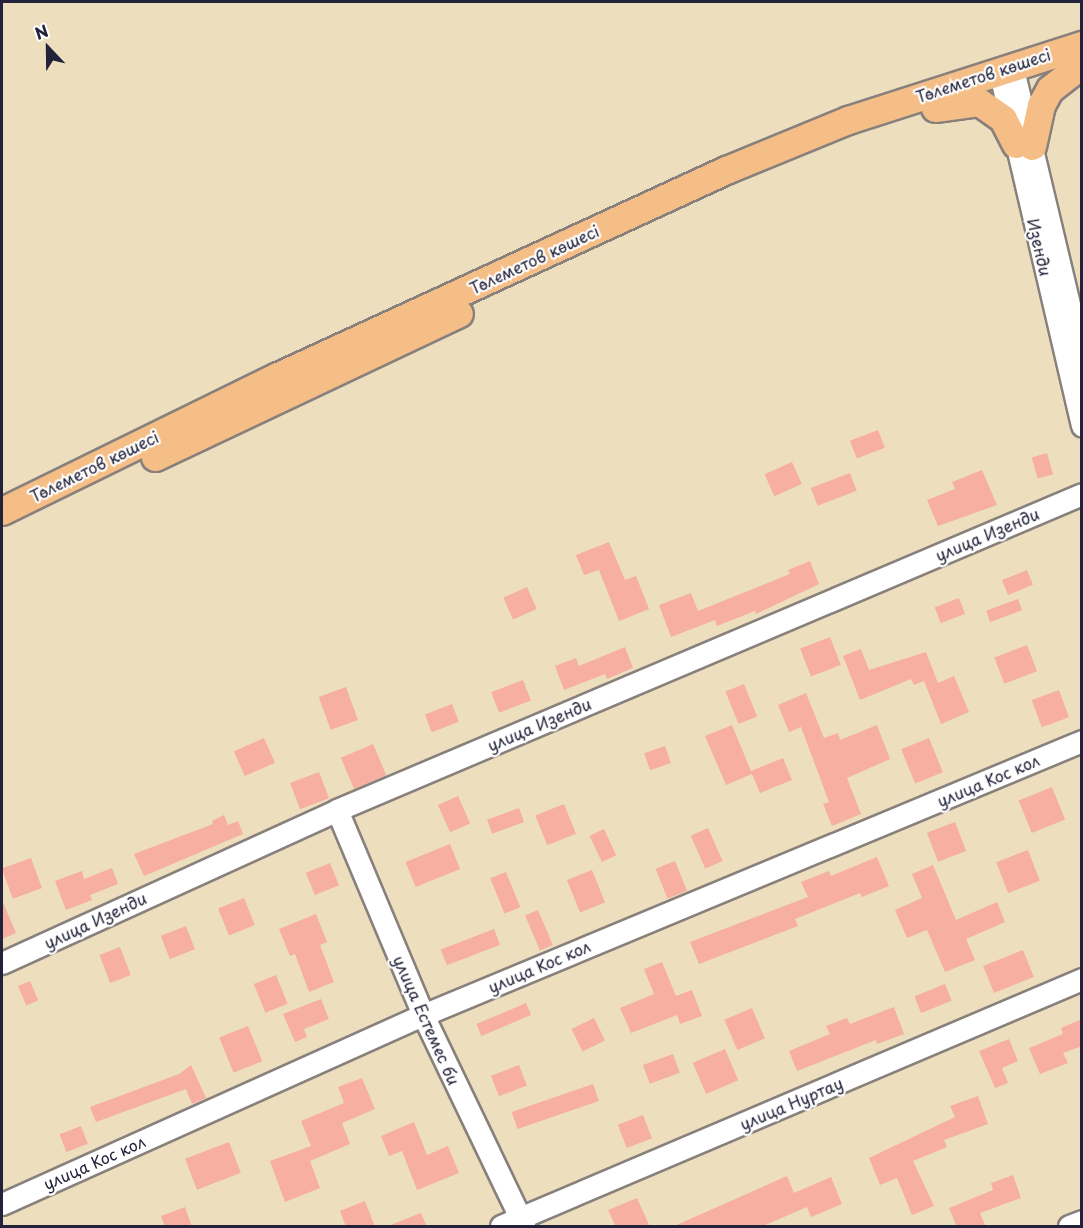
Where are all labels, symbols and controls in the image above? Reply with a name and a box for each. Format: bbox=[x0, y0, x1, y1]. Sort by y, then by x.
north arrow bbox=[18, 18, 78, 78]
text: N bbox=[31, 18, 52, 45]
street label: Төлеметов көшесі bbox=[913, 44, 1053, 106]
street label: Изенди bbox=[1024, 216, 1056, 278]
street label: Төлеметов көшесі bbox=[466, 221, 602, 297]
street label: Төлеметов көшесі bbox=[27, 427, 161, 505]
street label: улица Изенди bbox=[932, 503, 1042, 565]
street label: улица Изенди bbox=[484, 693, 594, 755]
street label: улица Кос кол bbox=[933, 749, 1043, 811]
street label: улица Изенди bbox=[40, 888, 150, 952]
street label: улица Кос кол bbox=[484, 935, 594, 997]
street label: улица Естемес би bbox=[390, 952, 464, 1088]
street label: улица Нуртау bbox=[736, 1073, 846, 1133]
street label: улица Кос кол bbox=[39, 1130, 149, 1194]

